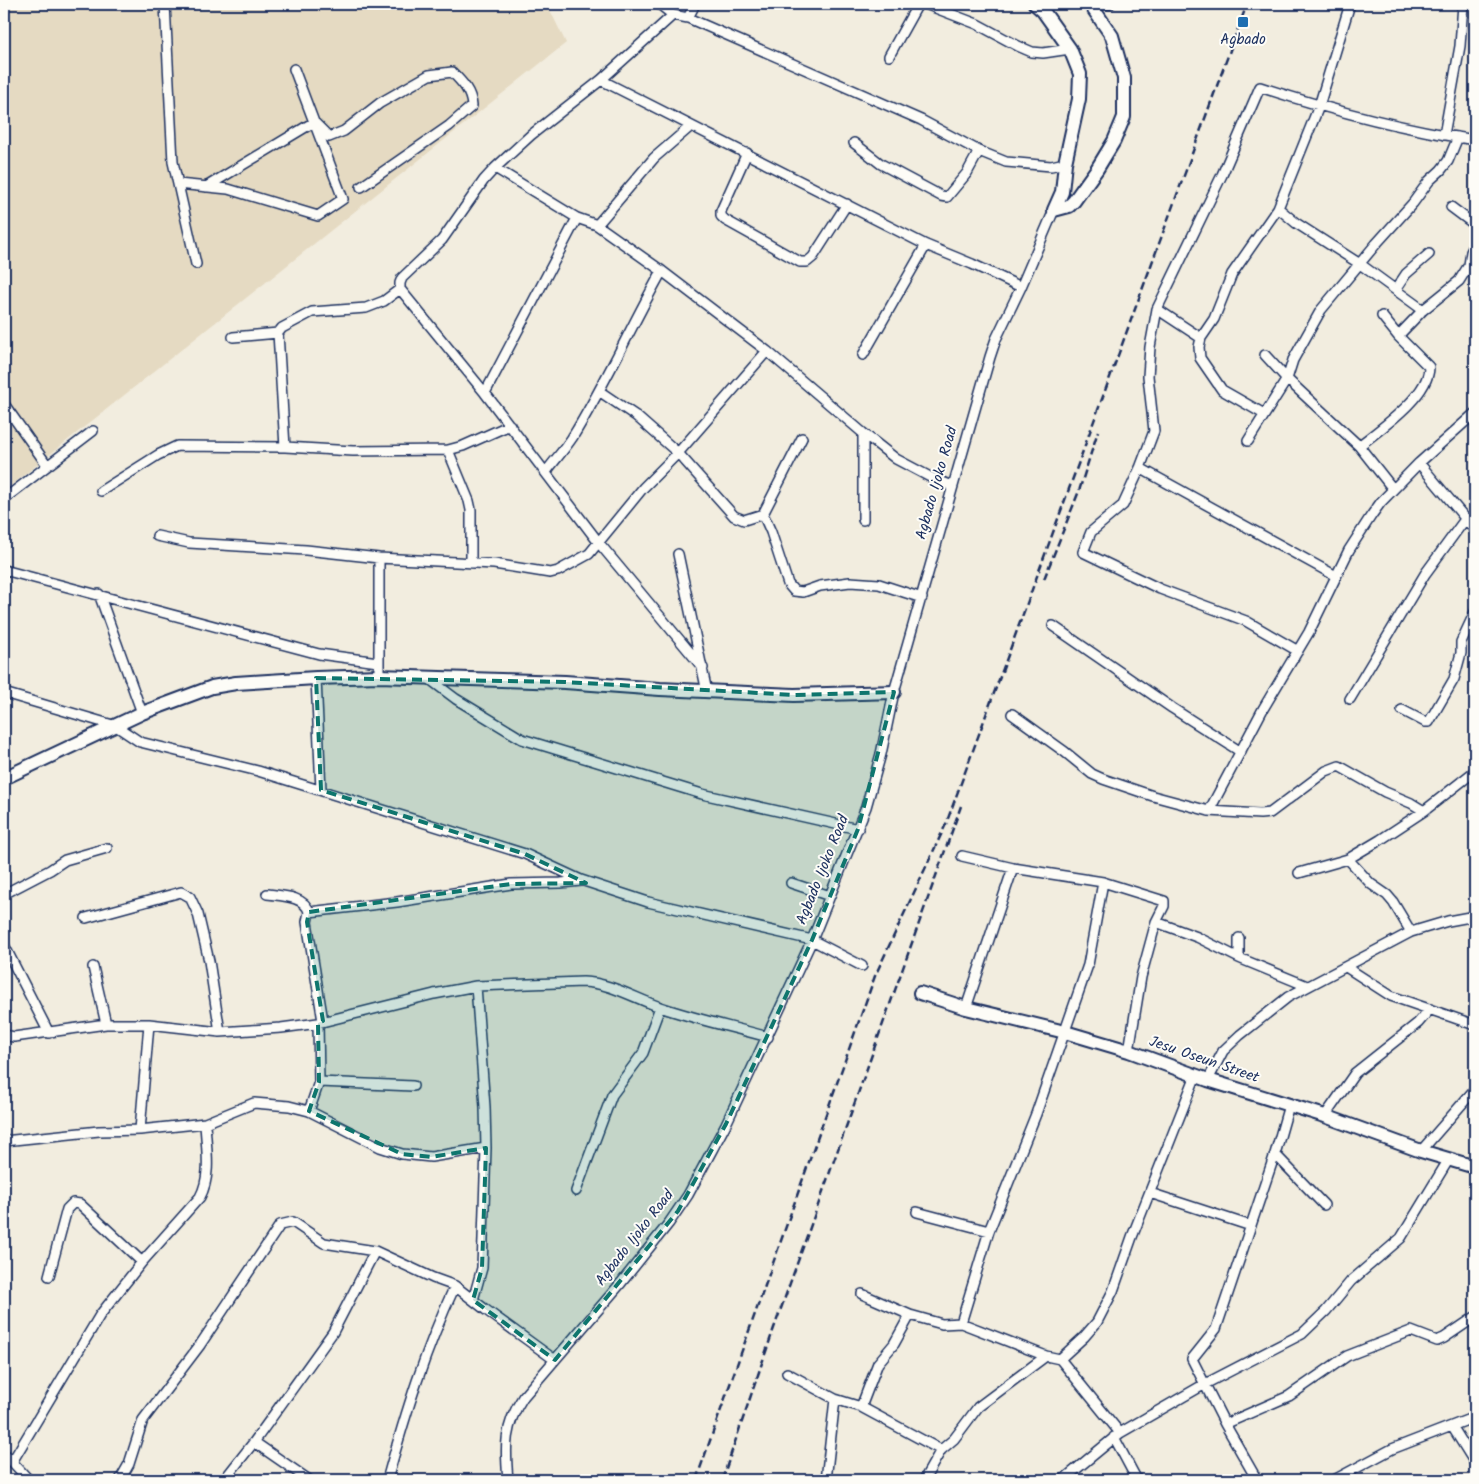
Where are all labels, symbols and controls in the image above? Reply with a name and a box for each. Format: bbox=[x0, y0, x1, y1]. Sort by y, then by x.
marker: Agbado bbox=[1236, 15, 1250, 29]
place label: Agbado bbox=[1220, 28, 1266, 52]
street label: Agbado Ijoko Road bbox=[909, 423, 965, 542]
street label: Agbado Ijoko Road bbox=[790, 811, 856, 929]
street label: Jesu Oseun Street bbox=[1146, 1030, 1262, 1090]
street label: Agbado Ijoko Road bbox=[590, 1184, 681, 1291]

